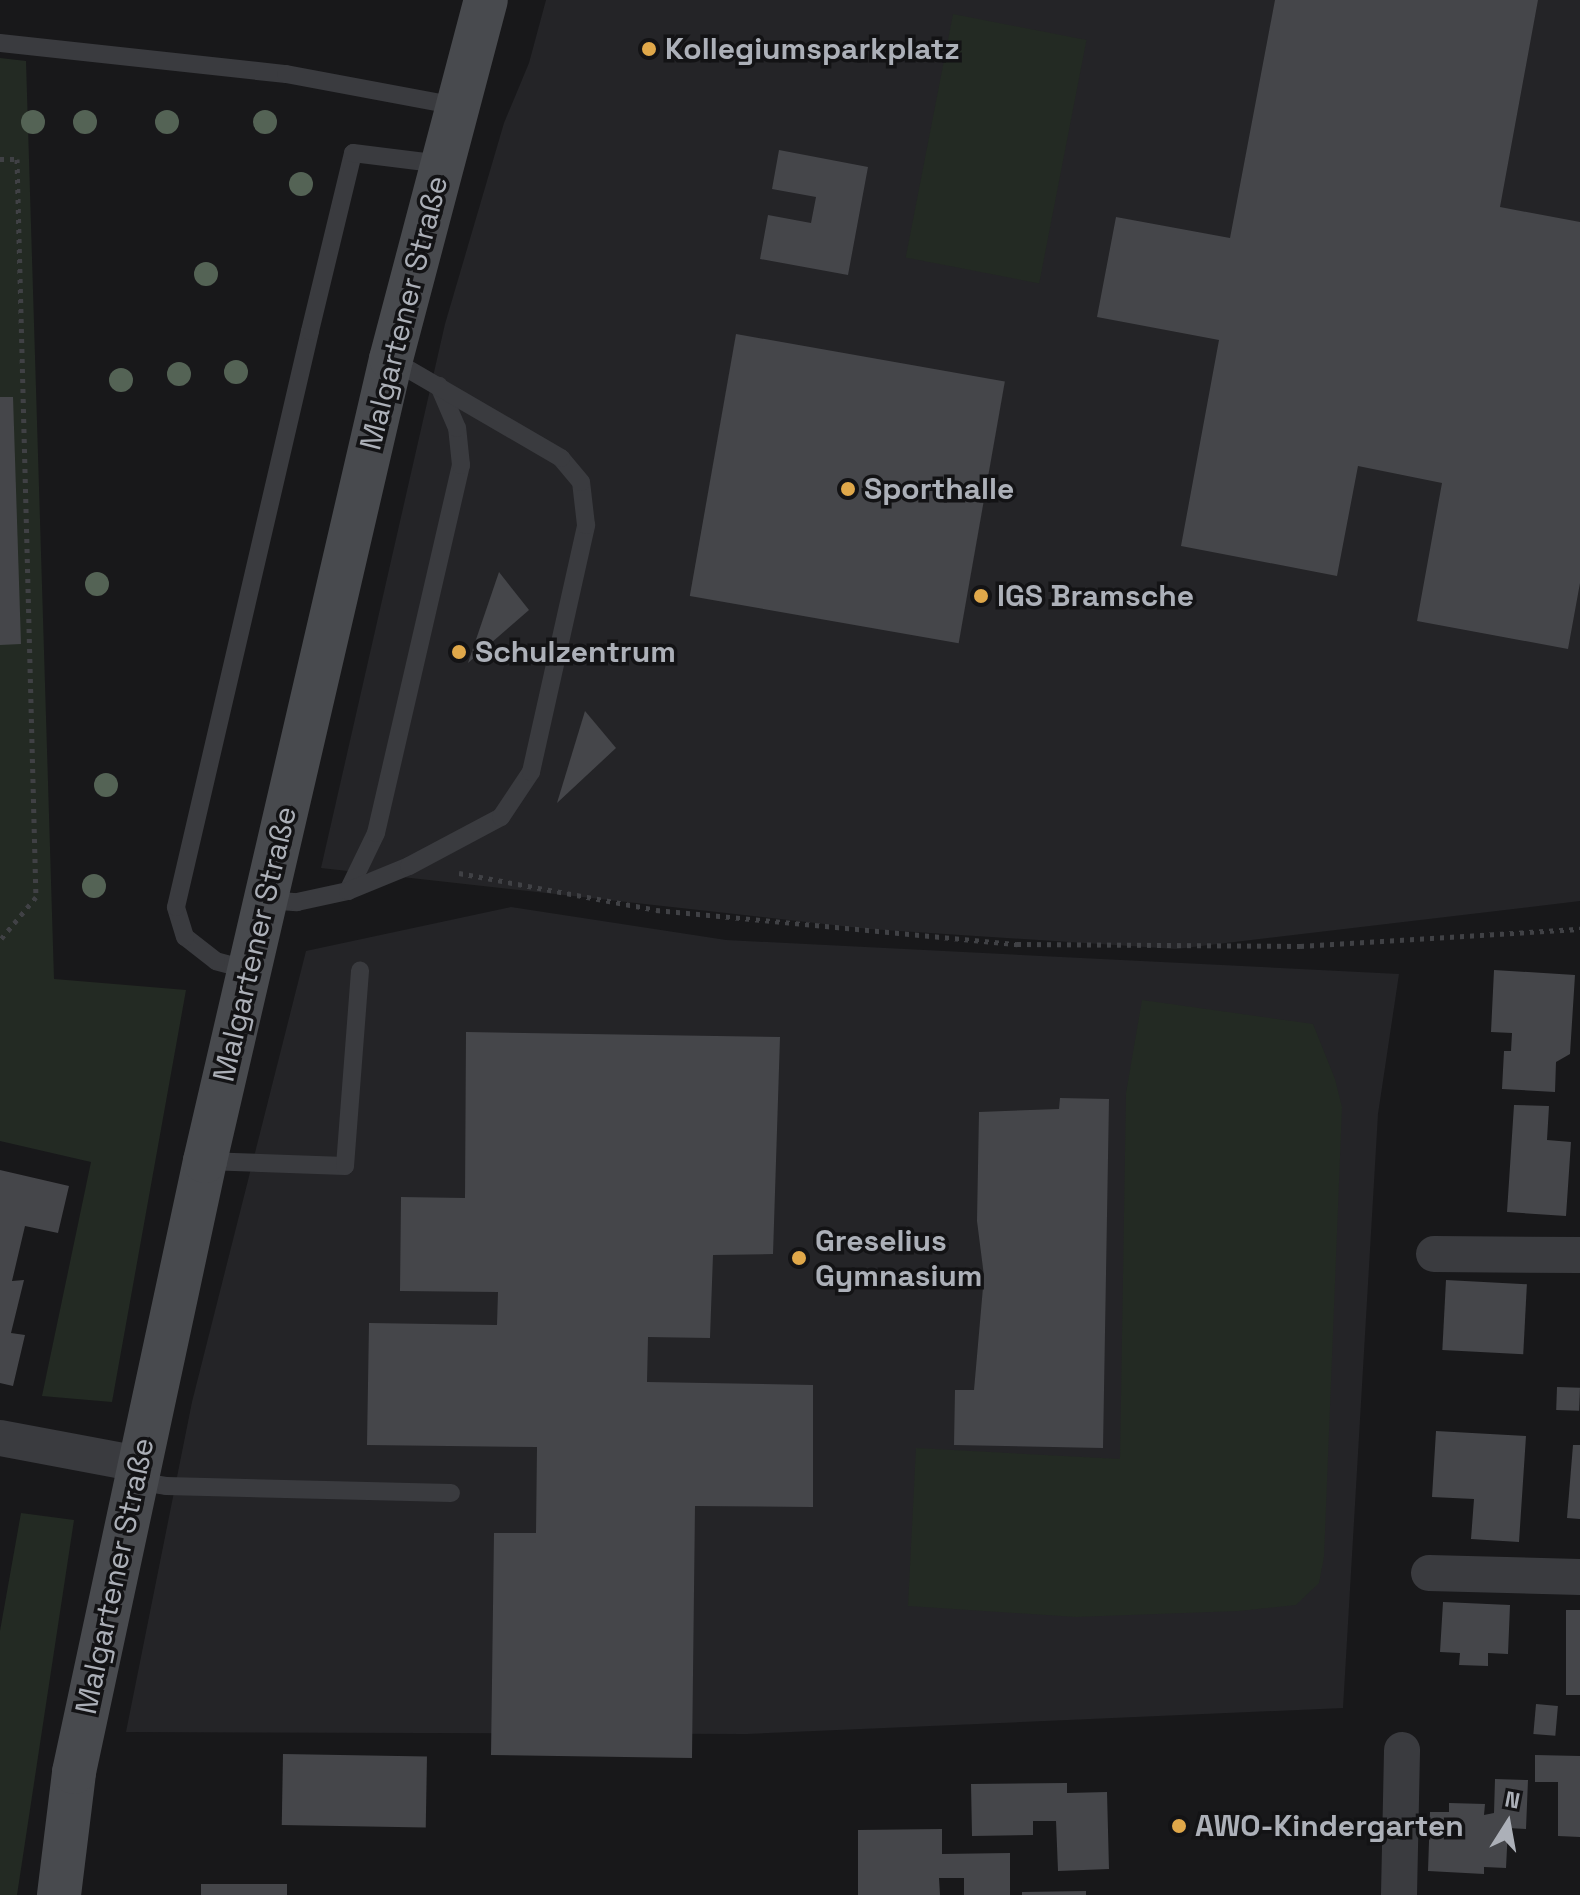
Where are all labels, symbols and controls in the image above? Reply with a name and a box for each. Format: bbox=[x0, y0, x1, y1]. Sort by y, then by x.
place label: Kollegiumsparkplatz bbox=[665, 31, 960, 67]
marker: Kollegiumsparkplatz bbox=[640, 40, 658, 58]
street label: Malgartener Straße bbox=[352, 172, 456, 454]
place label: Sporthalle bbox=[864, 471, 1014, 507]
marker: Sporthalle bbox=[839, 480, 857, 498]
place label: IGS Bramsche bbox=[997, 578, 1194, 614]
marker: IGS Bramsche bbox=[972, 587, 990, 605]
place label: Schulzentrum bbox=[475, 634, 676, 670]
marker: Schulzentrum bbox=[450, 643, 468, 661]
street label: Malgartener Straße bbox=[206, 803, 304, 1085]
place label: Greselius Gymnasium bbox=[815, 1223, 982, 1294]
marker: Greselius Gymnasium bbox=[790, 1249, 808, 1267]
street label: Malgartener Straße bbox=[68, 1435, 162, 1717]
north arrow bbox=[1468, 1783, 1548, 1863]
text: N bbox=[1503, 1784, 1522, 1815]
place label: AWO-Kindergarten bbox=[1195, 1808, 1464, 1844]
marker: AWO-Kindergarten bbox=[1170, 1817, 1188, 1835]

